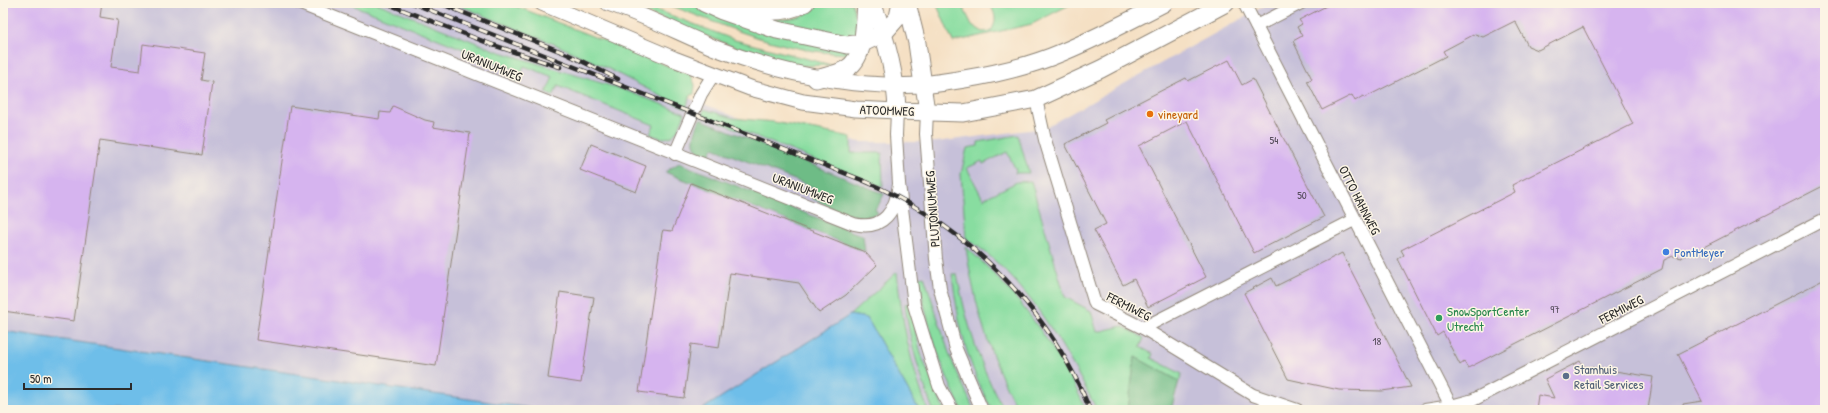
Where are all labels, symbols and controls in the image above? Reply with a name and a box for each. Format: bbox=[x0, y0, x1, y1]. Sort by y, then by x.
street label: URANIUMWEG bbox=[459, 45, 526, 86]
street label: ATOOMWEG bbox=[859, 100, 915, 120]
place label: vineyard bbox=[1158, 105, 1198, 123]
marker: vineyard bbox=[1145, 109, 1155, 119]
house number: 54 bbox=[1270, 133, 1278, 147]
street label: OTTO HAHNWEG bbox=[1335, 162, 1385, 238]
street label: URANIUMWEG bbox=[770, 168, 837, 208]
street label: PLUTONIUMWEG bbox=[920, 170, 944, 248]
house number: 50 bbox=[1297, 188, 1307, 202]
place label: PontMeyer bbox=[1674, 243, 1724, 261]
marker: PontMeyer bbox=[1661, 247, 1671, 257]
street label: FERMIWEG bbox=[1103, 287, 1155, 325]
street label: FERMIWEG bbox=[1595, 290, 1647, 328]
place label: SnowSportCenter Utrecht bbox=[1447, 302, 1529, 335]
house number: 97 bbox=[1550, 302, 1560, 316]
marker: SnowSportCenter Utrecht bbox=[1434, 313, 1444, 323]
house number: 18 bbox=[1373, 334, 1382, 348]
place label: Stamhuis Retail Services bbox=[1574, 360, 1644, 393]
scale bar bbox=[24, 365, 131, 391]
text: 50 m bbox=[30, 370, 51, 387]
marker: Stamhuis Retail Services bbox=[1561, 371, 1571, 381]

